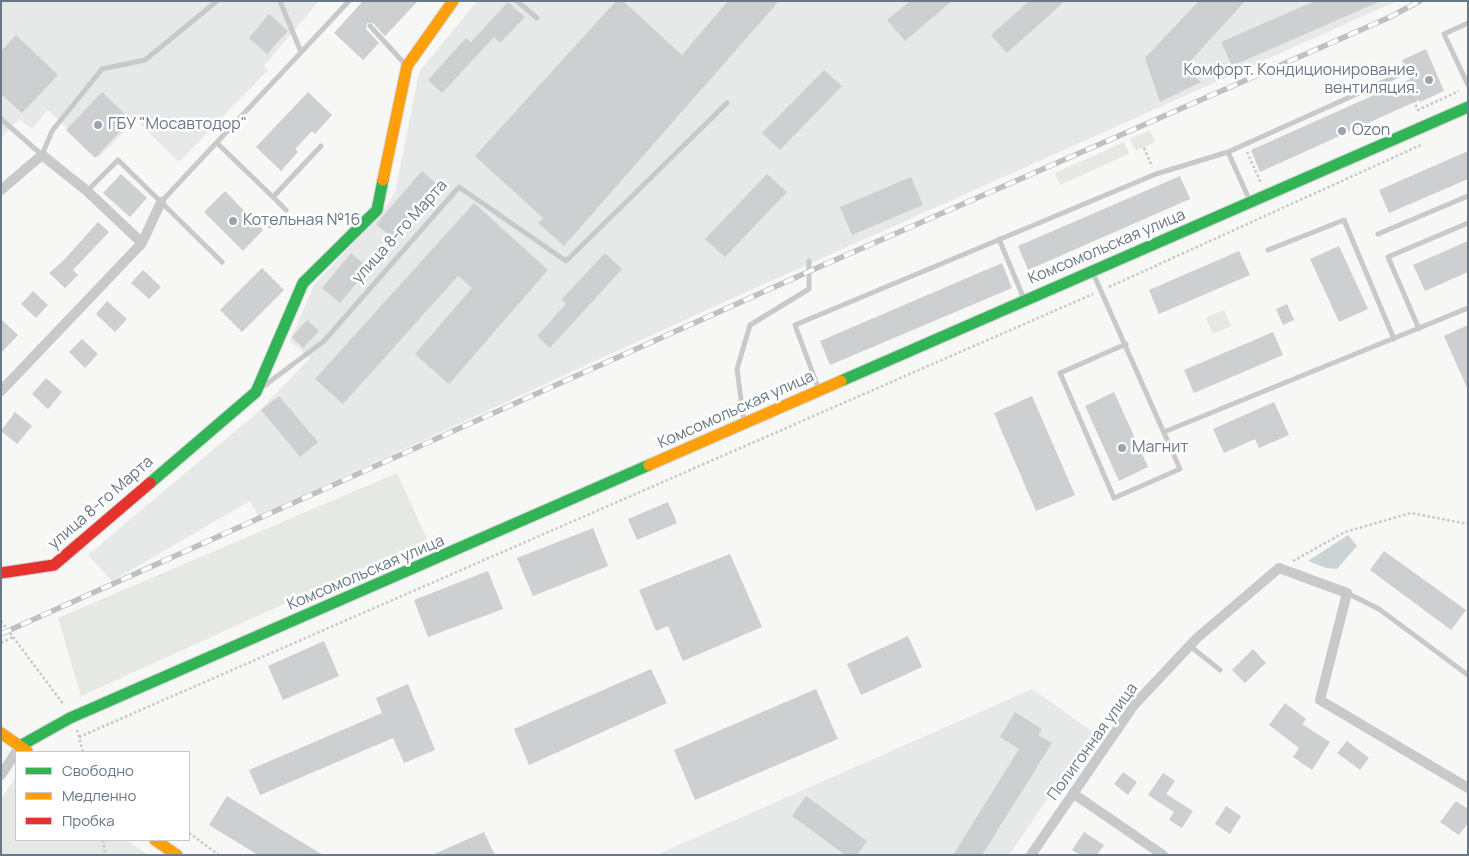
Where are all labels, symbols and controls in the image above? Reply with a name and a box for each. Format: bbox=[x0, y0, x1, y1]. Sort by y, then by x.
place label: Комфорт. Кондиционирование, вентиляция. bbox=[1183, 61, 1419, 99]
marker: Комфорт. Кондиционирование, вентиляция. bbox=[1423, 74, 1435, 86]
place label: ГБУ "Мосавтодор" bbox=[108, 115, 247, 135]
marker: ГБУ "Мосавтодор" bbox=[92, 119, 104, 131]
place label: Ozon bbox=[1352, 121, 1390, 141]
marker: Ozon bbox=[1336, 125, 1348, 137]
street label: улица 8-го Марта bbox=[348, 176, 452, 288]
street label: Комсомольская улица bbox=[1026, 205, 1188, 289]
place label: Котельная №16 bbox=[243, 211, 360, 231]
marker: Котельная №16 bbox=[227, 215, 239, 227]
street label: Комсомольская улица bbox=[655, 367, 817, 453]
place label: Магнит bbox=[1132, 438, 1188, 458]
marker: Магнит bbox=[1116, 442, 1128, 454]
street label: улица 8-го Марта bbox=[45, 452, 157, 554]
street label: Комсомольская улица bbox=[285, 531, 447, 615]
street label: Полигонная улица bbox=[1044, 679, 1142, 805]
legend bbox=[15, 751, 190, 841]
text: Свободно bbox=[62, 760, 134, 781]
text: Медленно bbox=[62, 785, 136, 806]
text: Пробка bbox=[62, 810, 115, 831]

